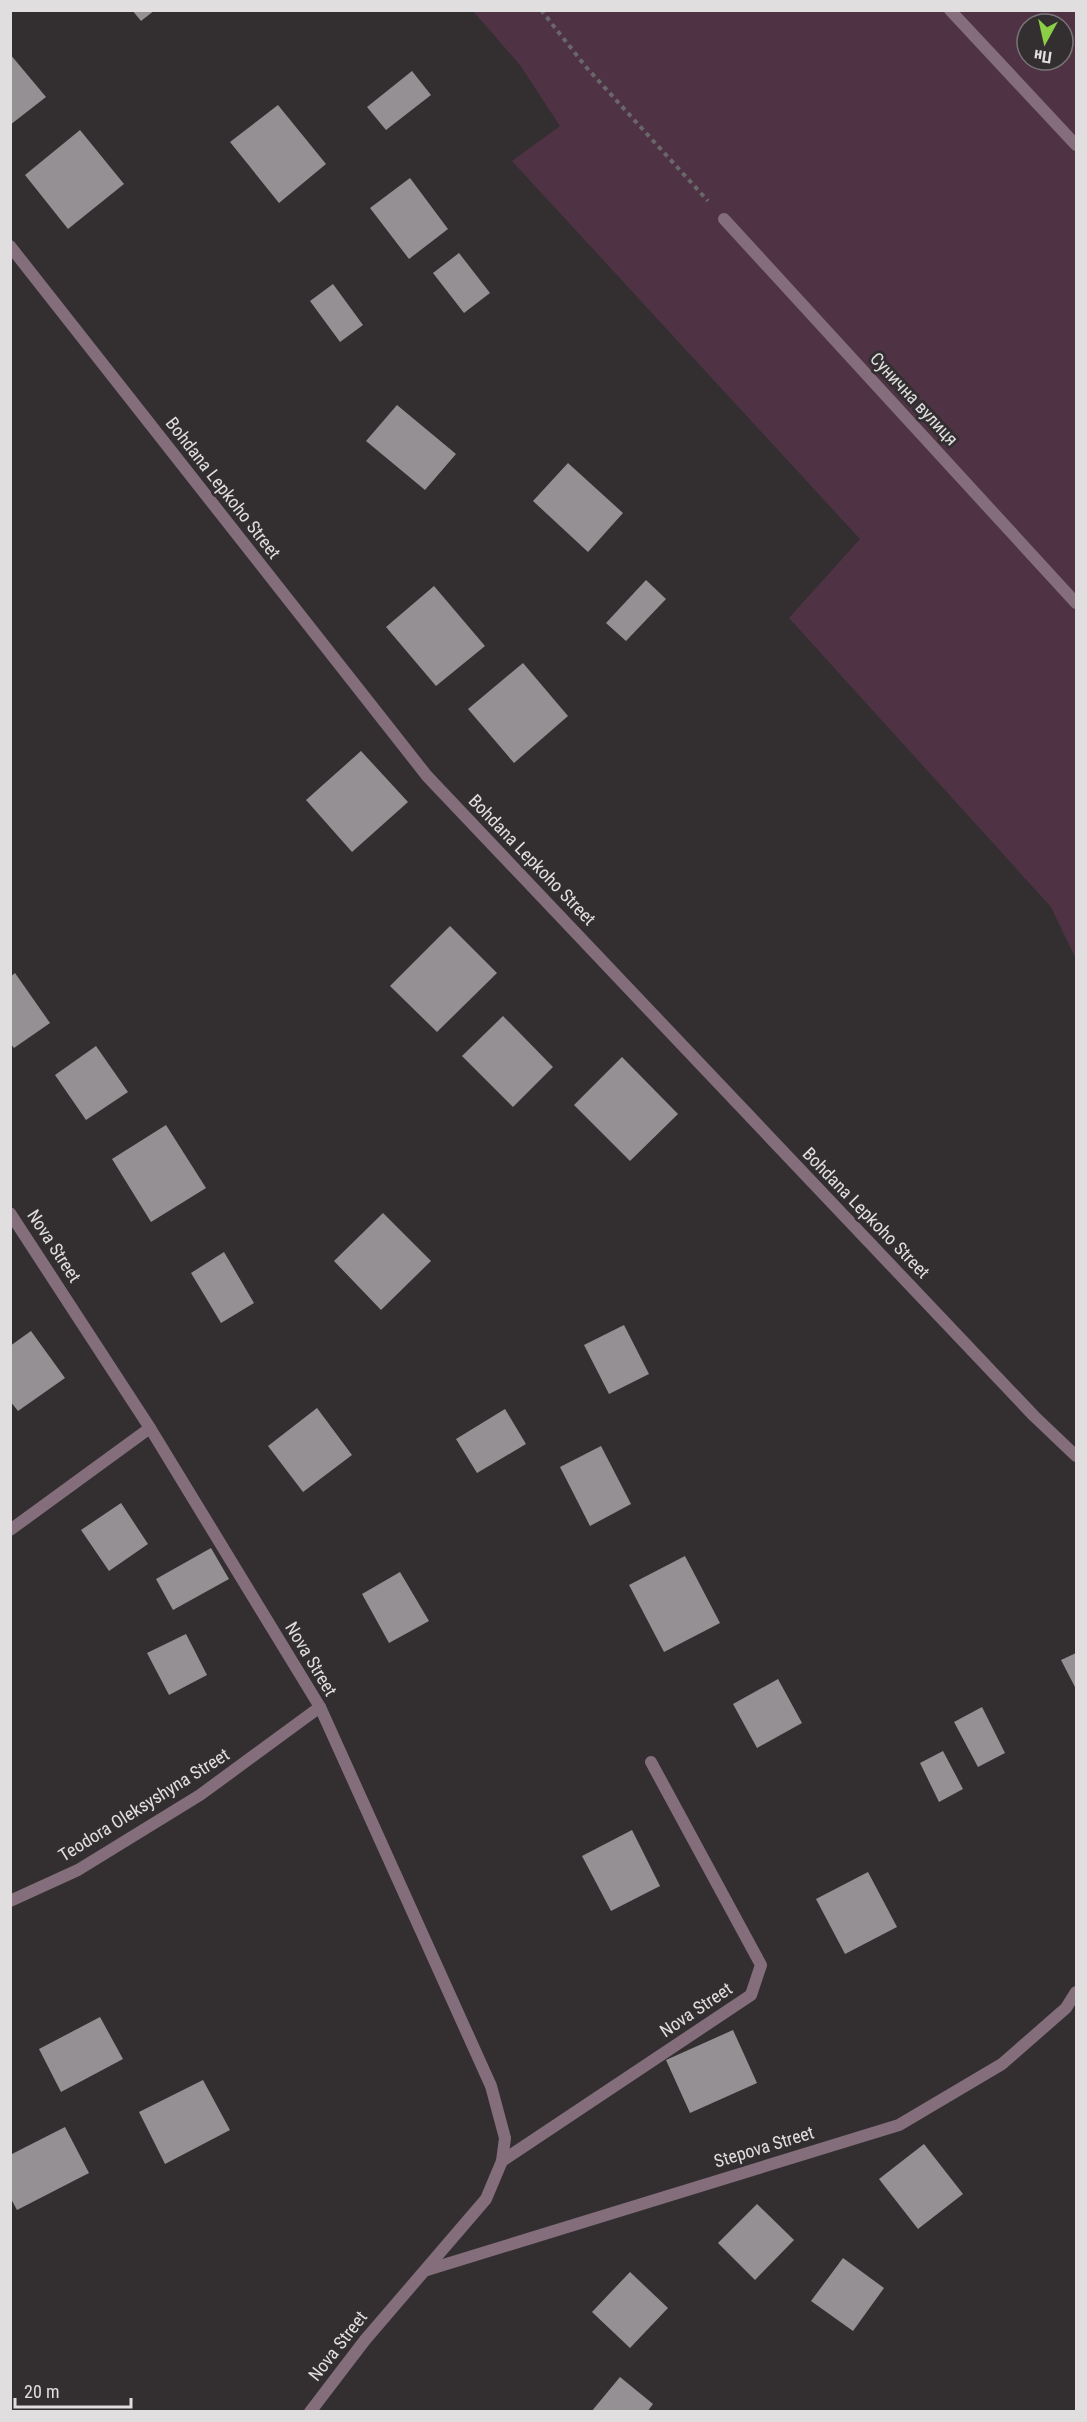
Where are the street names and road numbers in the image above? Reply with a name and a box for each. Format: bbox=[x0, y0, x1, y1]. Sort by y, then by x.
street label: Сунична вулиця bbox=[866, 348, 963, 449]
street label: Bohdana Lepkoho Street bbox=[162, 413, 285, 563]
street label: Bohdana Lepkoho Street bbox=[464, 790, 600, 929]
street label: Bohdana Lepkoho Street bbox=[798, 1143, 934, 1282]
street label: Nova Street bbox=[23, 1205, 86, 1286]
street label: Nova Street bbox=[281, 1618, 342, 1700]
street label: Teodora Oleksyshyna Street bbox=[55, 1743, 233, 1866]
street label: Nova Street bbox=[656, 1978, 736, 2041]
street label: Stepova Street bbox=[711, 2121, 816, 2172]
street label: Nova Street bbox=[304, 2307, 371, 2385]

